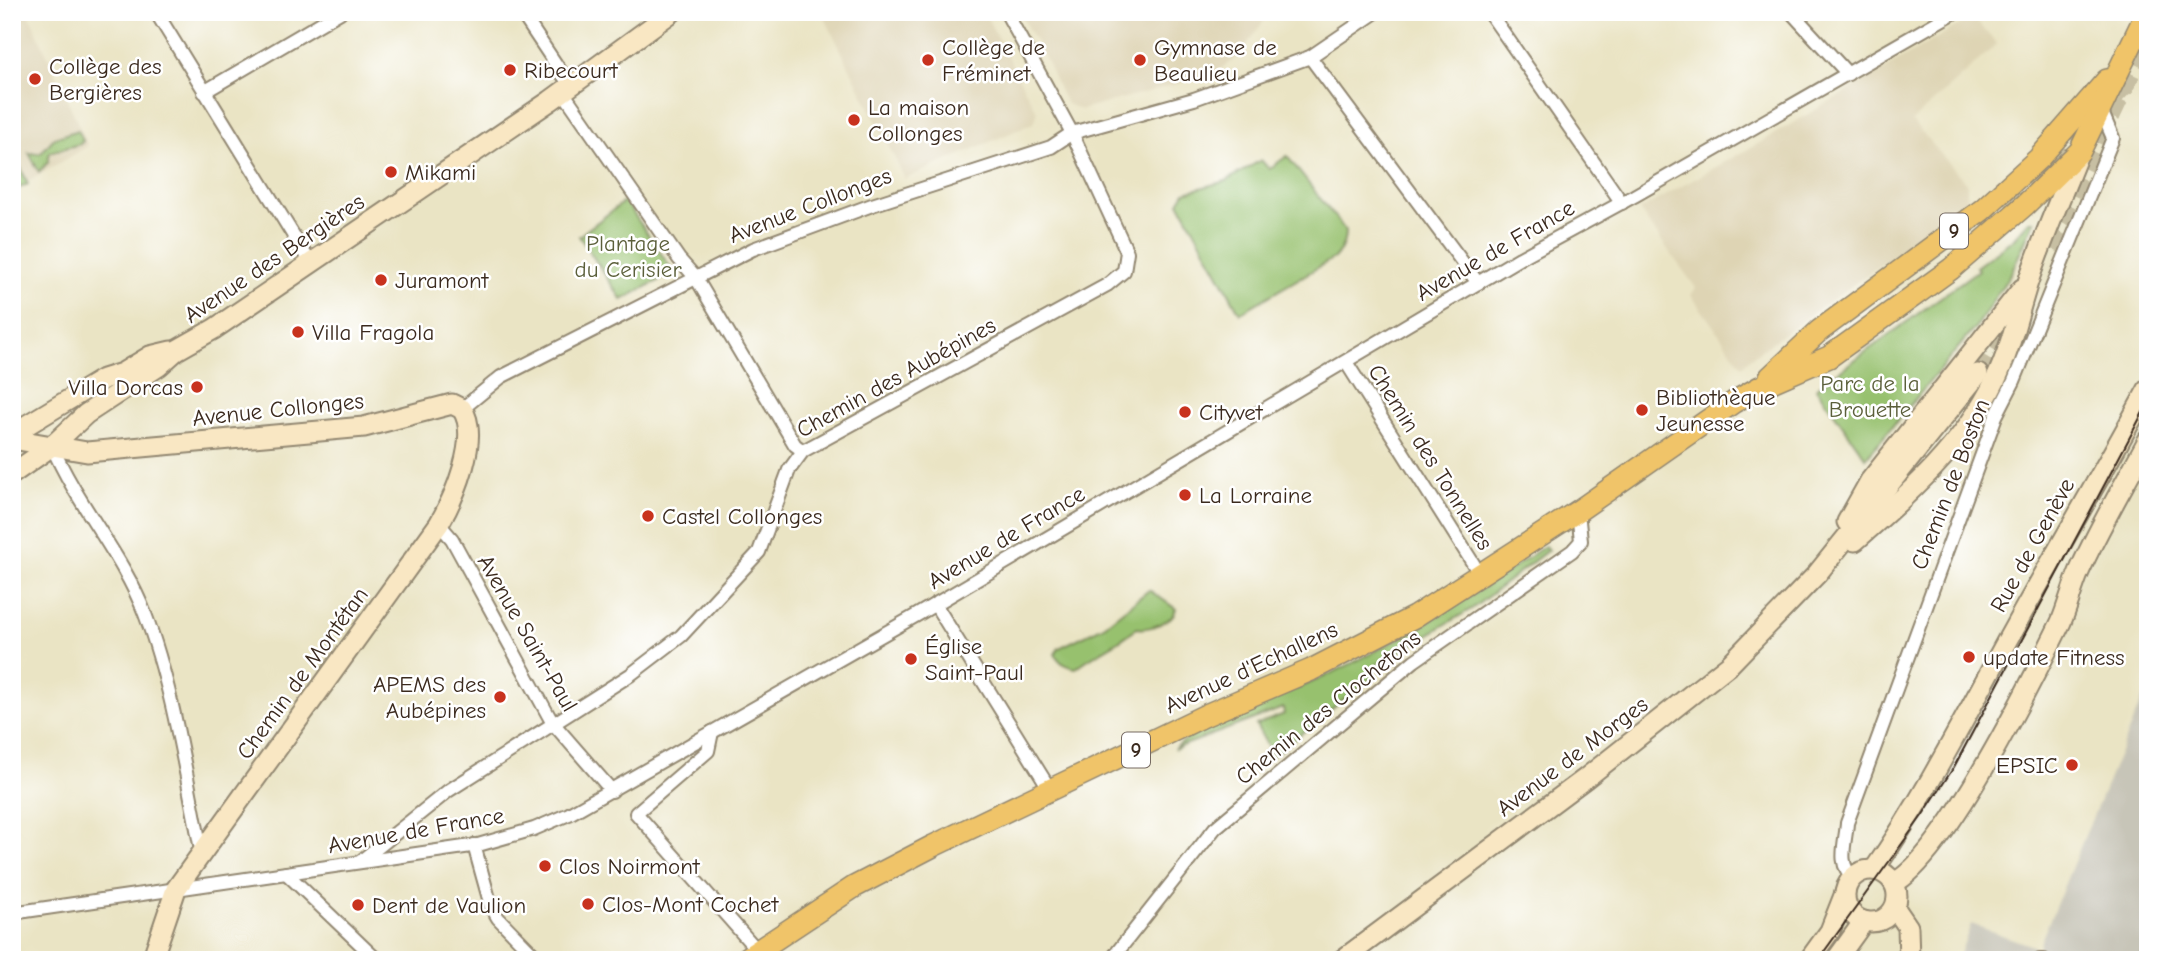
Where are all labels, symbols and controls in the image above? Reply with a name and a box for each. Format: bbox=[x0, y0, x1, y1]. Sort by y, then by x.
place label: Collège de Fréminet bbox=[942, 34, 1045, 87]
place label: Gymnase de Beaulieu bbox=[1154, 34, 1277, 87]
marker: Collège de Fréminet bbox=[920, 52, 936, 68]
marker: Gymnase de Beaulieu bbox=[1132, 52, 1148, 68]
place label: Collège des Bergières bbox=[49, 53, 162, 106]
place label: Ribecourt bbox=[524, 57, 619, 84]
marker: Ribecourt bbox=[502, 62, 518, 78]
marker: Collège des Bergières bbox=[27, 71, 43, 87]
place label: La maison Collonges bbox=[868, 94, 969, 147]
marker: La maison Collonges bbox=[846, 112, 862, 128]
place label: Mikami bbox=[405, 159, 476, 186]
street label: Avenue Collonges bbox=[725, 162, 895, 249]
marker: Mikami bbox=[383, 164, 399, 180]
street label: Avenue des Bergières bbox=[179, 188, 370, 329]
street label: Avenue de France bbox=[1411, 194, 1579, 307]
road number: 9 bbox=[1940, 214, 1968, 248]
park label: Plantage du Cerisier bbox=[574, 230, 682, 283]
place label: Juramont bbox=[395, 267, 490, 294]
marker: Juramont bbox=[373, 272, 389, 288]
street label: Chemin des Aubépines bbox=[792, 311, 1001, 443]
place label: Villa Fragola bbox=[312, 319, 434, 346]
marker: Villa Fragola bbox=[290, 324, 306, 340]
street label: Chemin des Tonnelles bbox=[1362, 359, 1499, 555]
park label: Parc de la Brouette bbox=[1820, 370, 1920, 423]
place label: Villa Dorcas bbox=[68, 374, 183, 401]
marker: Villa Dorcas bbox=[189, 379, 205, 395]
place label: Bibliothèque Jeunesse bbox=[1656, 384, 1776, 437]
street label: Avenue Collonges bbox=[191, 387, 365, 432]
street label: Chemin de Boston bbox=[1905, 395, 1995, 573]
place label: Cityvet bbox=[1199, 399, 1264, 426]
marker: Bibliothèque Jeunesse bbox=[1634, 402, 1650, 418]
marker: Cityvet bbox=[1177, 404, 1193, 420]
street label: Rue de Genève bbox=[1985, 474, 2080, 617]
street label: Avenue de France bbox=[923, 480, 1090, 595]
place label: La Lorraine bbox=[1199, 482, 1312, 509]
marker: La Lorraine bbox=[1177, 487, 1193, 503]
place label: Castel Collonges bbox=[662, 503, 822, 530]
marker: Castel Collonges bbox=[640, 508, 656, 524]
street label: Avenue Saint-Paul bbox=[472, 550, 583, 716]
street label: Chemin de Montétan bbox=[231, 582, 374, 765]
street label: Avenue d'Echallens bbox=[1161, 616, 1342, 719]
street label: Chemin des Clochetons bbox=[1230, 624, 1426, 790]
place label: Église Saint-Paul bbox=[925, 633, 1024, 686]
place label: update Fitness bbox=[1983, 644, 2125, 671]
marker: update Fitness bbox=[1961, 649, 1977, 665]
marker: Église Saint-Paul bbox=[903, 651, 919, 667]
place label: APEMS des Aubépines bbox=[373, 671, 486, 724]
marker: APEMS des Aubépines bbox=[492, 689, 508, 705]
street label: Avenue de Morges bbox=[1491, 691, 1653, 822]
road number: 9 bbox=[1122, 732, 1150, 768]
place label: EPSIC bbox=[1996, 752, 2058, 779]
marker: EPSIC bbox=[2064, 757, 2080, 773]
street label: Avenue de France bbox=[326, 802, 506, 859]
place label: Clos Noirmont bbox=[559, 853, 701, 880]
marker: Clos Noirmont bbox=[537, 858, 553, 874]
place label: Clos-Mont Cochet bbox=[602, 891, 780, 918]
place label: Dent de Vaulion bbox=[372, 892, 526, 919]
marker: Clos-Mont Cochet bbox=[580, 896, 596, 912]
marker: Dent de Vaulion bbox=[350, 897, 366, 913]

